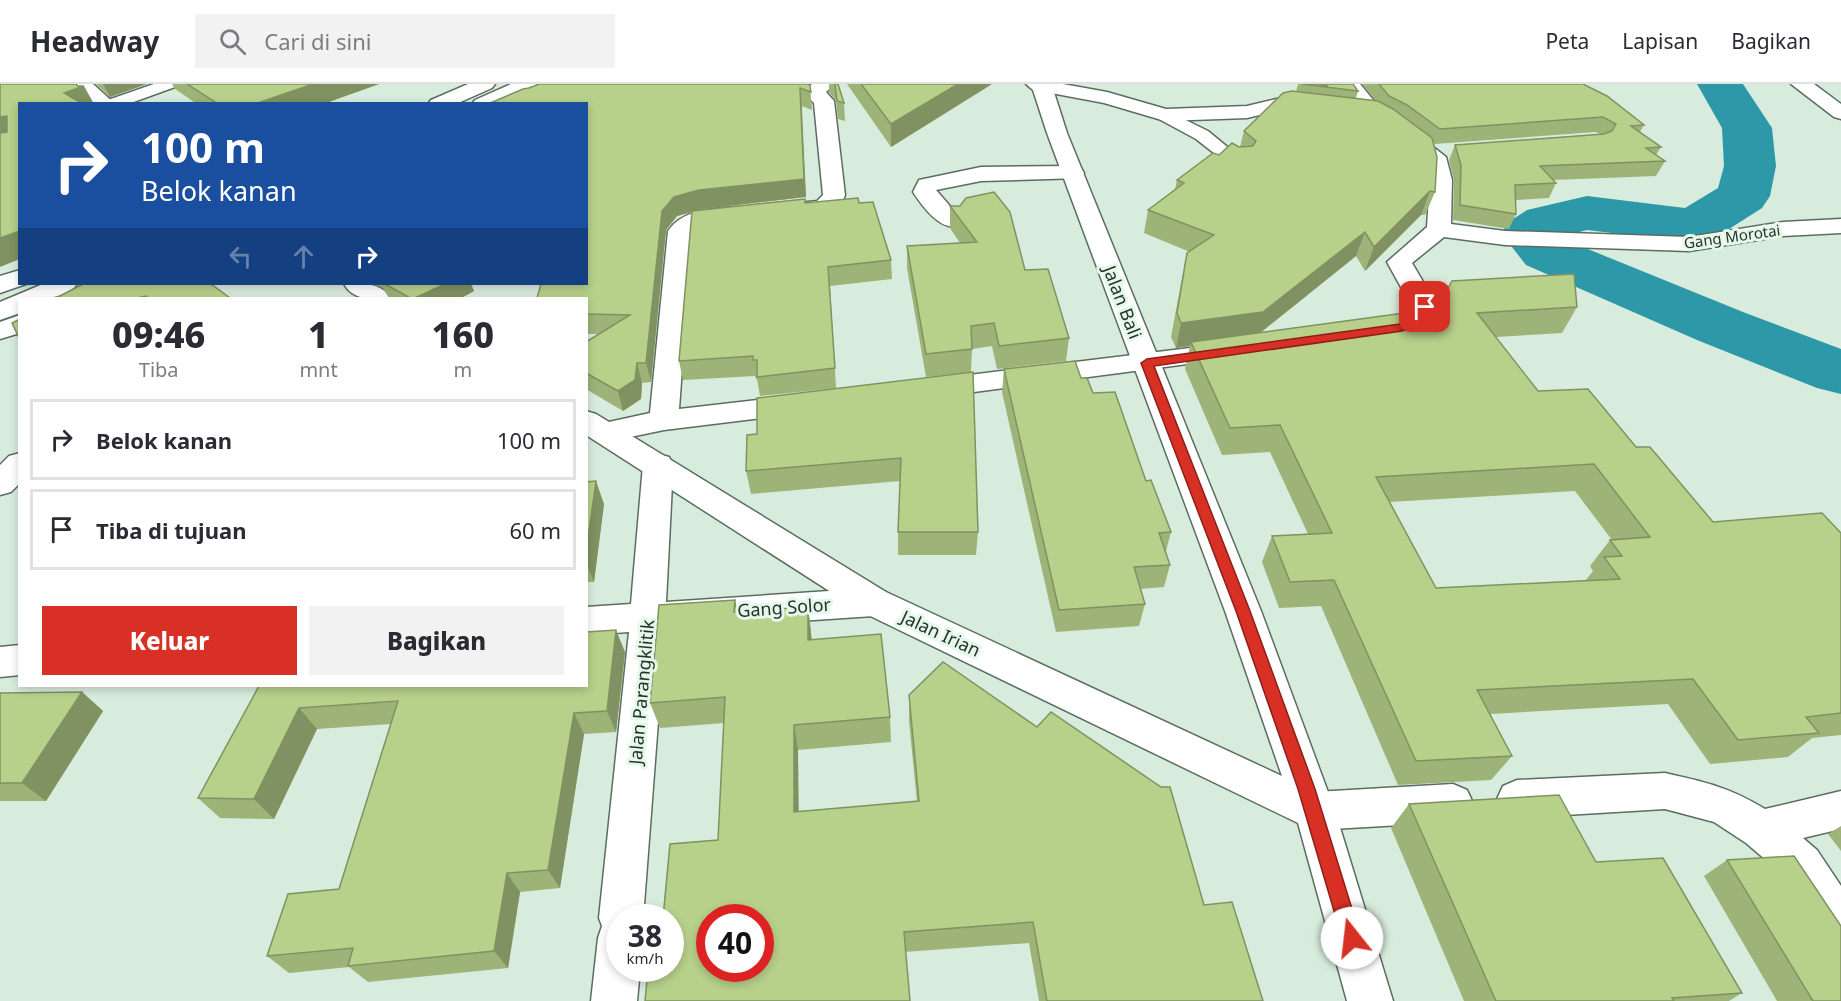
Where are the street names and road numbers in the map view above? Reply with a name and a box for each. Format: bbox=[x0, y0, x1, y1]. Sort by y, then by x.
street label: Gang Morotai bbox=[1683, 219, 1781, 253]
street label: Jalan Bali bbox=[1097, 260, 1148, 342]
street label: Gang Solor bbox=[736, 592, 832, 622]
street label: Jalan Irian bbox=[896, 603, 985, 662]
street label: Jalan Parangklitik bbox=[623, 618, 659, 768]

